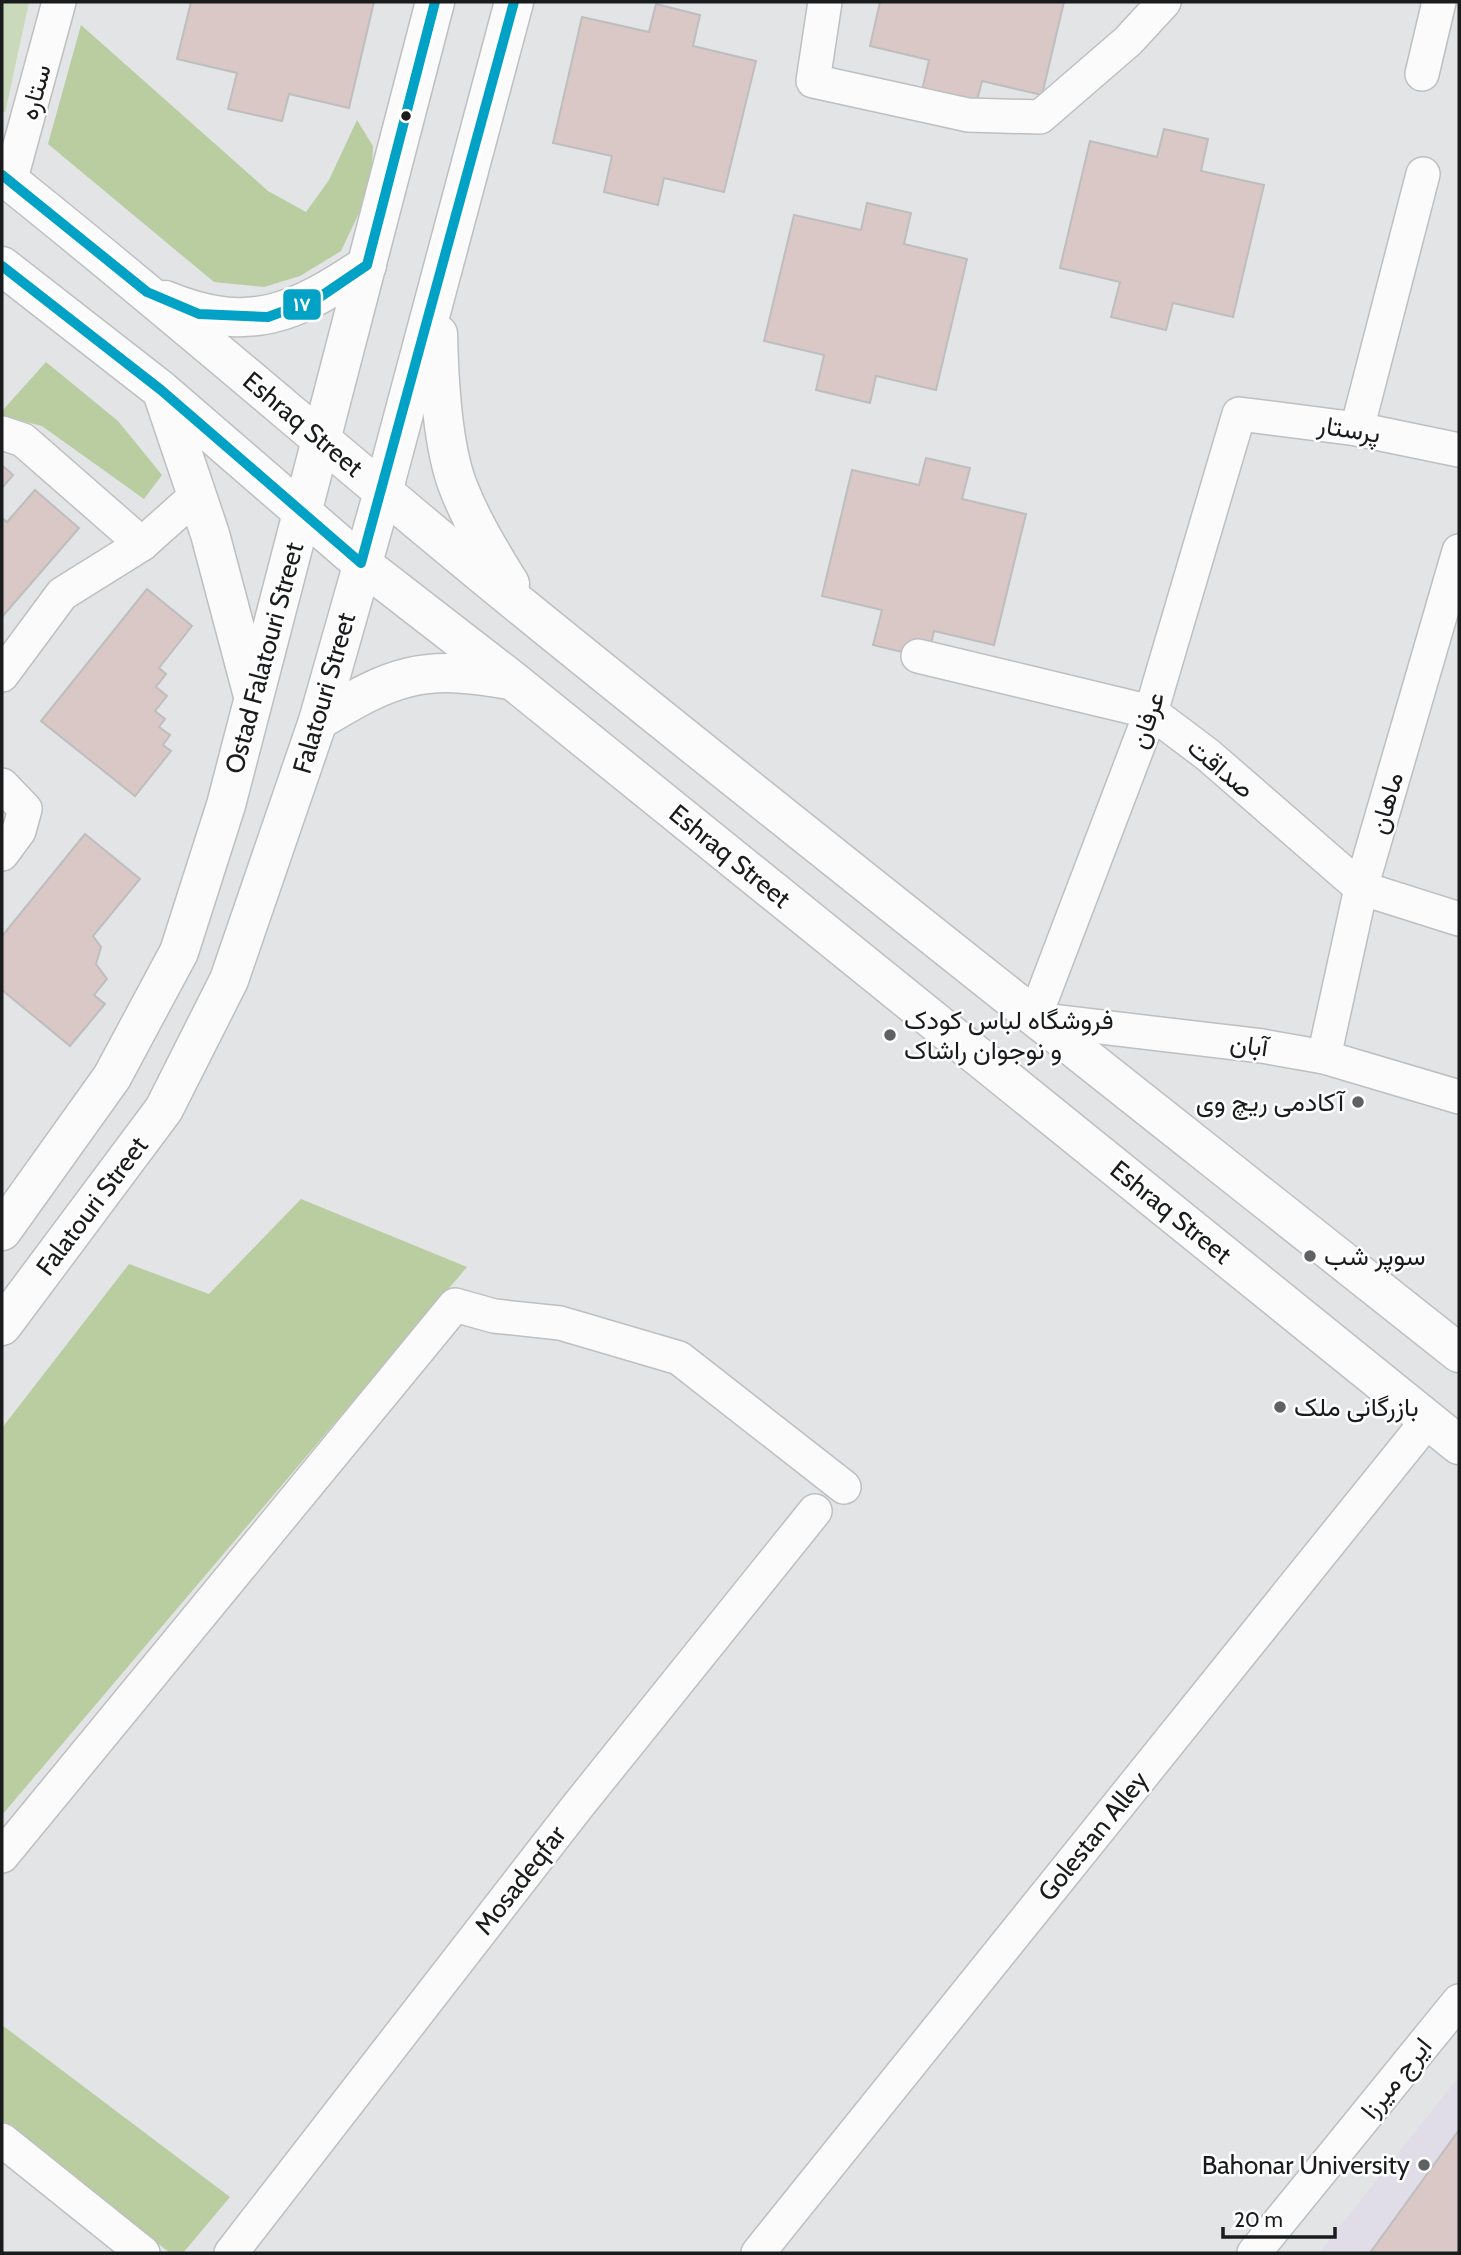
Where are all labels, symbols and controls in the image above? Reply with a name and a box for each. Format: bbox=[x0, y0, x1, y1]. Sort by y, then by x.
street label: ستاره bbox=[12, 61, 58, 123]
unlabelled marker bbox=[399, 109, 413, 123]
line badge: ۱۷ bbox=[282, 288, 322, 321]
text: ۱۷ bbox=[293, 293, 311, 316]
street label: Eshraq Street bbox=[236, 365, 370, 484]
street label: پرستار bbox=[1314, 408, 1383, 452]
street label: Ostad Falatouri Street bbox=[218, 539, 310, 777]
street label: Falatouri Street bbox=[286, 609, 362, 777]
street label: عرفان bbox=[1122, 687, 1172, 753]
street label: صداقت bbox=[1181, 731, 1261, 805]
street label: ماهان bbox=[1362, 768, 1410, 838]
street label: Eshraq Street bbox=[663, 797, 797, 915]
place label: فروشگاه لباس کودک و نوجوان راشاک bbox=[904, 1004, 1114, 1066]
marker: فروشگاه لباس کودک و نوجوان راشاک bbox=[882, 1027, 898, 1043]
street label: آبان bbox=[1228, 1027, 1272, 1064]
place label: آکادمی ریچ وی bbox=[1196, 1086, 1346, 1120]
marker: آکادمی ریچ وی bbox=[1350, 1094, 1366, 1110]
street label: Falatouri Street bbox=[29, 1130, 155, 1282]
street label: Eshraq Street bbox=[1104, 1153, 1238, 1271]
place label: سوپر شب bbox=[1324, 1240, 1426, 1274]
marker: سوپر شب bbox=[1302, 1248, 1318, 1264]
place label: بازرگانی ملک bbox=[1294, 1391, 1419, 1423]
marker: بازرگانی ملک bbox=[1272, 1399, 1288, 1415]
street label: Golestan Alley bbox=[1031, 1765, 1155, 1907]
street label: Mosadeqfar bbox=[467, 1818, 573, 1941]
street label: ایرج میرزا bbox=[1354, 2031, 1440, 2126]
place label: Bahonar University bbox=[1202, 2149, 1410, 2181]
marker: Bahonar University bbox=[1416, 2157, 1432, 2173]
scale bar bbox=[1223, 2196, 1335, 2240]
text: 20 m bbox=[1234, 2207, 1283, 2232]

